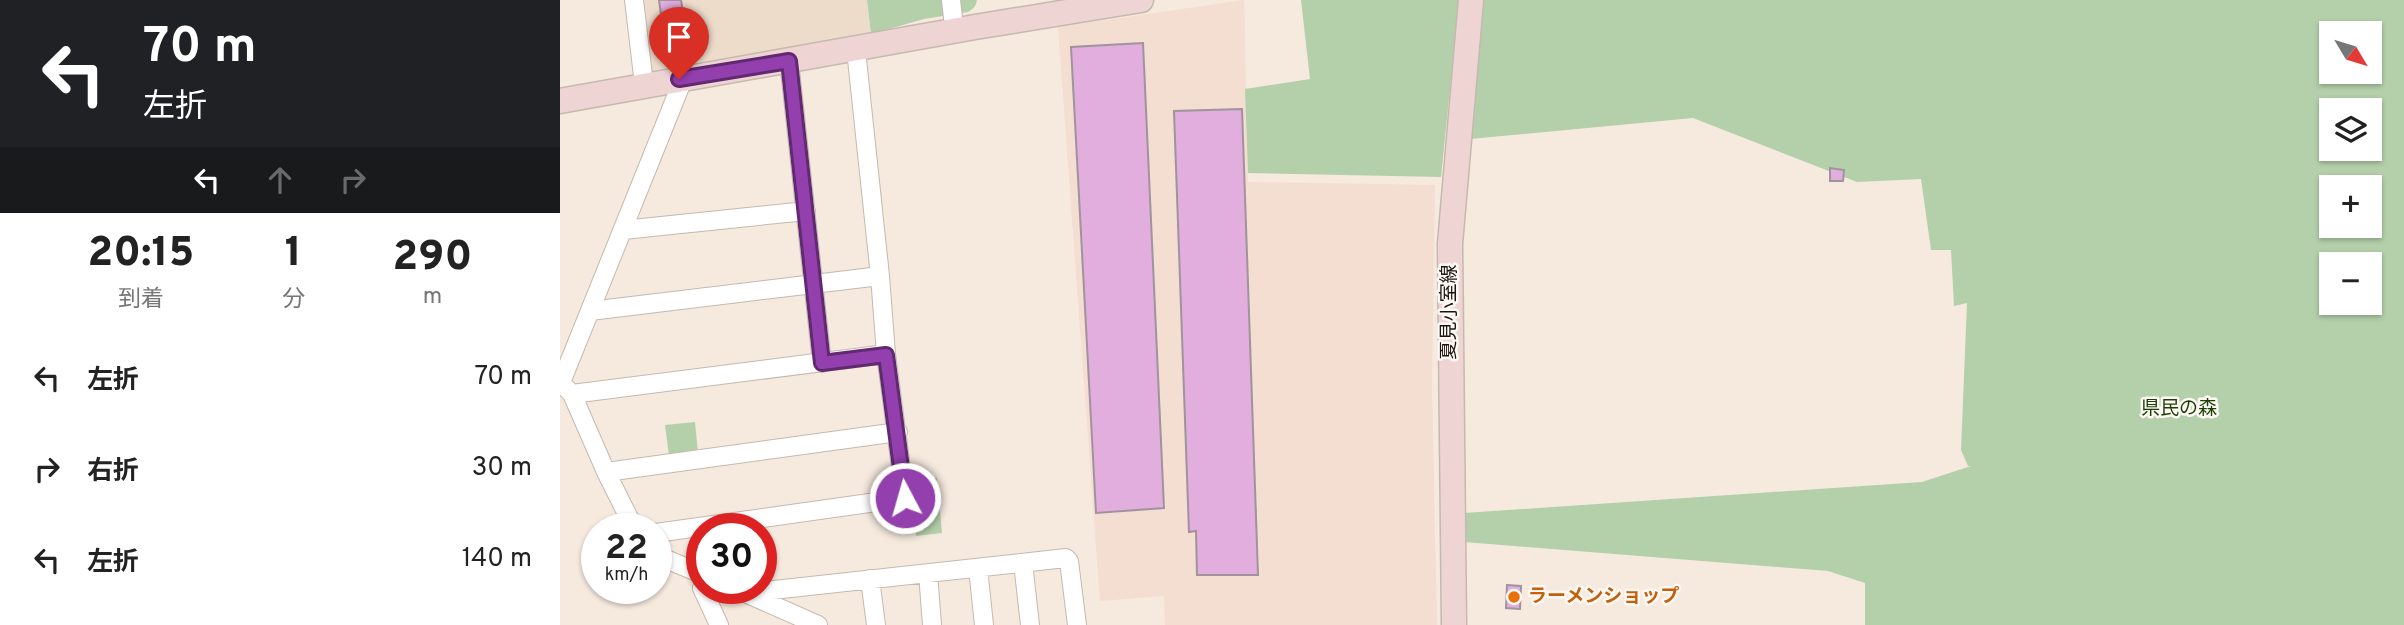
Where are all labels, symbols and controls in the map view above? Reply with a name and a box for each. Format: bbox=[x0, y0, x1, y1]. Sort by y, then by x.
pin bbox=[649, 7, 709, 79]
text: 70 m bbox=[143, 18, 257, 80]
icon: arrive bbox=[660, 18, 698, 56]
north arrow bbox=[2319, 21, 2382, 84]
map controls bbox=[2319, 21, 2382, 315]
icon: left bbox=[28, 28, 119, 119]
text: 左折 bbox=[143, 88, 207, 128]
button: layers bbox=[2319, 98, 2382, 161]
icon: left bbox=[188, 161, 226, 199]
icon: ahead bbox=[261, 161, 299, 199]
icon: right bbox=[334, 161, 372, 199]
button: + bbox=[2319, 175, 2382, 238]
text: 20:15 bbox=[88, 228, 194, 281]
text: 1 bbox=[285, 228, 302, 281]
text: 290 bbox=[393, 232, 472, 285]
button: − bbox=[2319, 252, 2382, 315]
street label: 夏見小室線 bbox=[1438, 264, 1462, 360]
text: m bbox=[423, 283, 442, 312]
text: 到着 bbox=[118, 286, 164, 315]
text: 分 bbox=[282, 286, 305, 315]
icon: left bbox=[28, 359, 66, 397]
text: 70 m bbox=[474, 361, 532, 394]
text: 左折 bbox=[87, 365, 139, 398]
park label: 県民の森 bbox=[2141, 397, 2217, 421]
icon: right bbox=[28, 450, 66, 488]
text: 30 m bbox=[472, 452, 532, 485]
text: 右折 bbox=[87, 456, 139, 489]
position arrow bbox=[868, 461, 942, 535]
speed limit sign: 30 bbox=[686, 513, 777, 604]
text: 22 bbox=[605, 527, 648, 571]
icon: left bbox=[28, 541, 66, 579]
text: 140 m bbox=[462, 543, 532, 576]
text: 左折 bbox=[87, 547, 139, 580]
text: km/h bbox=[605, 564, 648, 587]
place label: ラーメンショップ bbox=[1528, 585, 1679, 609]
marker: ラーメンショップ bbox=[1506, 589, 1522, 605]

